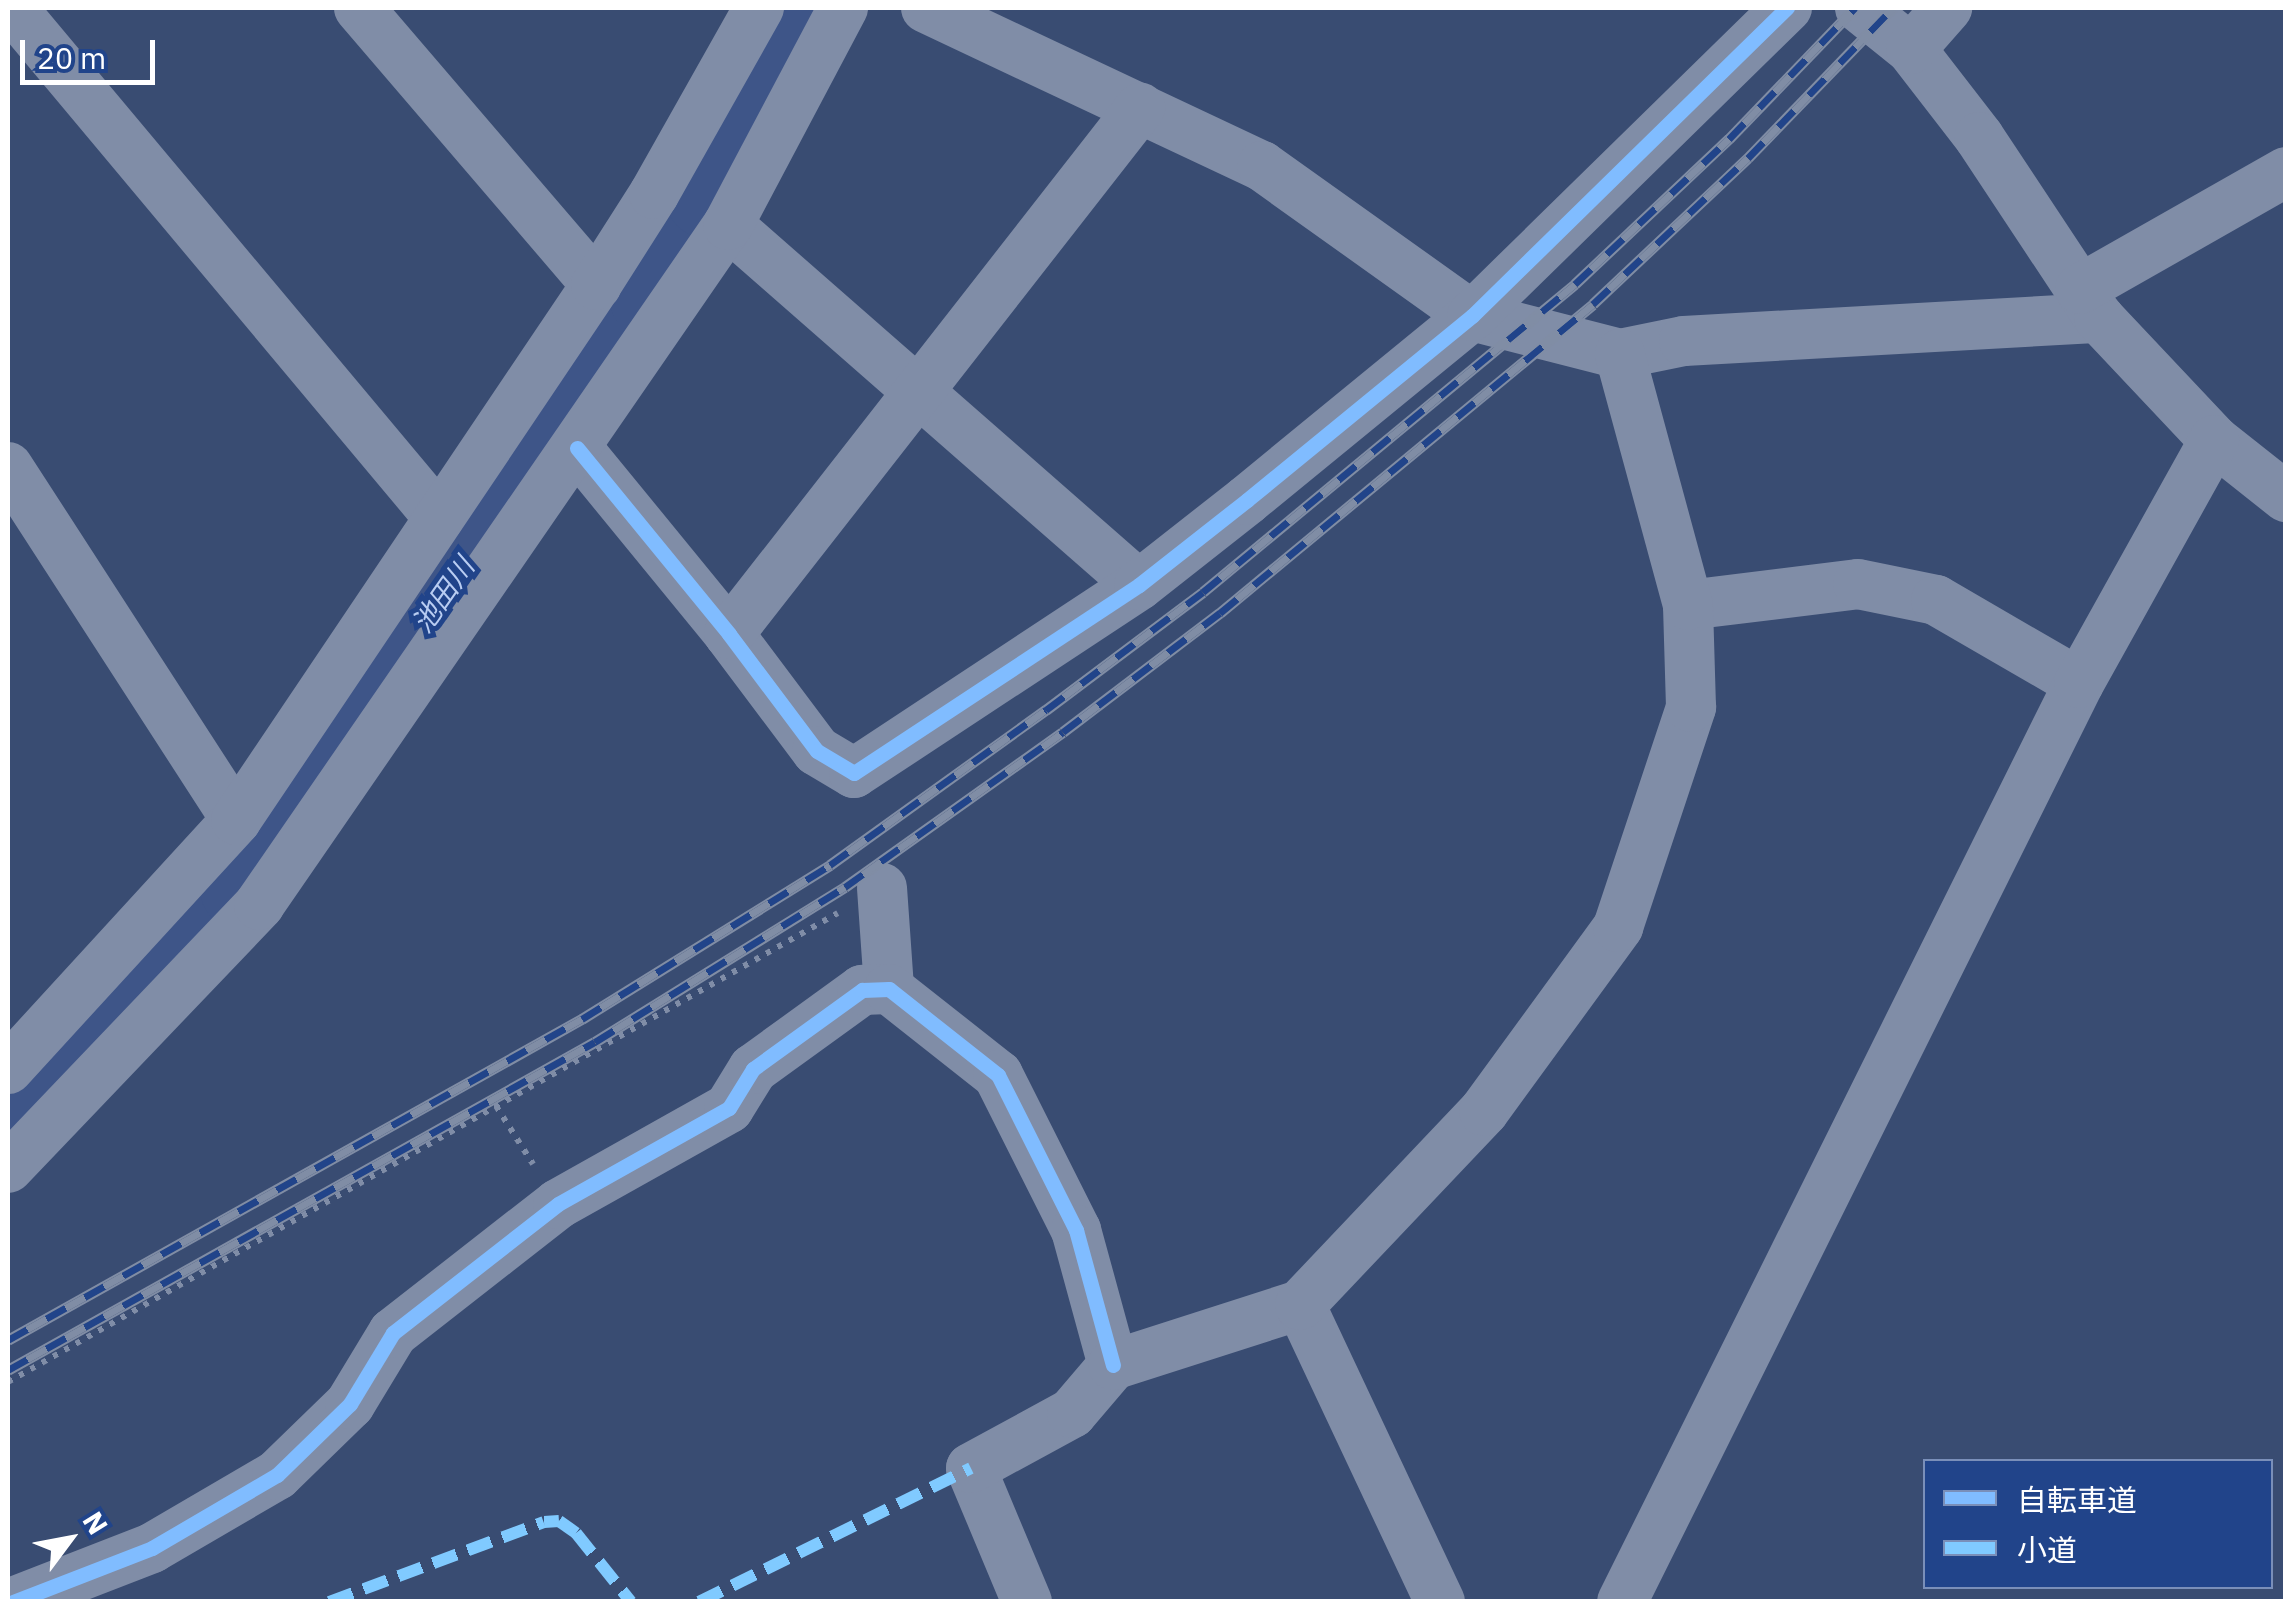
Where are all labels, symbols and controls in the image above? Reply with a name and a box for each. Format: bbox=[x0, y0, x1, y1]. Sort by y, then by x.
scale bar bbox=[25, 20, 160, 82]
text: 20 m bbox=[37, 38, 106, 77]
water label: 池田川 bbox=[405, 551, 481, 639]
legend bbox=[1923, 1459, 2273, 1589]
text: 自転車道 bbox=[2017, 1480, 2137, 1519]
north arrow bbox=[20, 1489, 120, 1589]
text: N bbox=[75, 1504, 117, 1541]
text: 小道 bbox=[2017, 1530, 2077, 1569]

